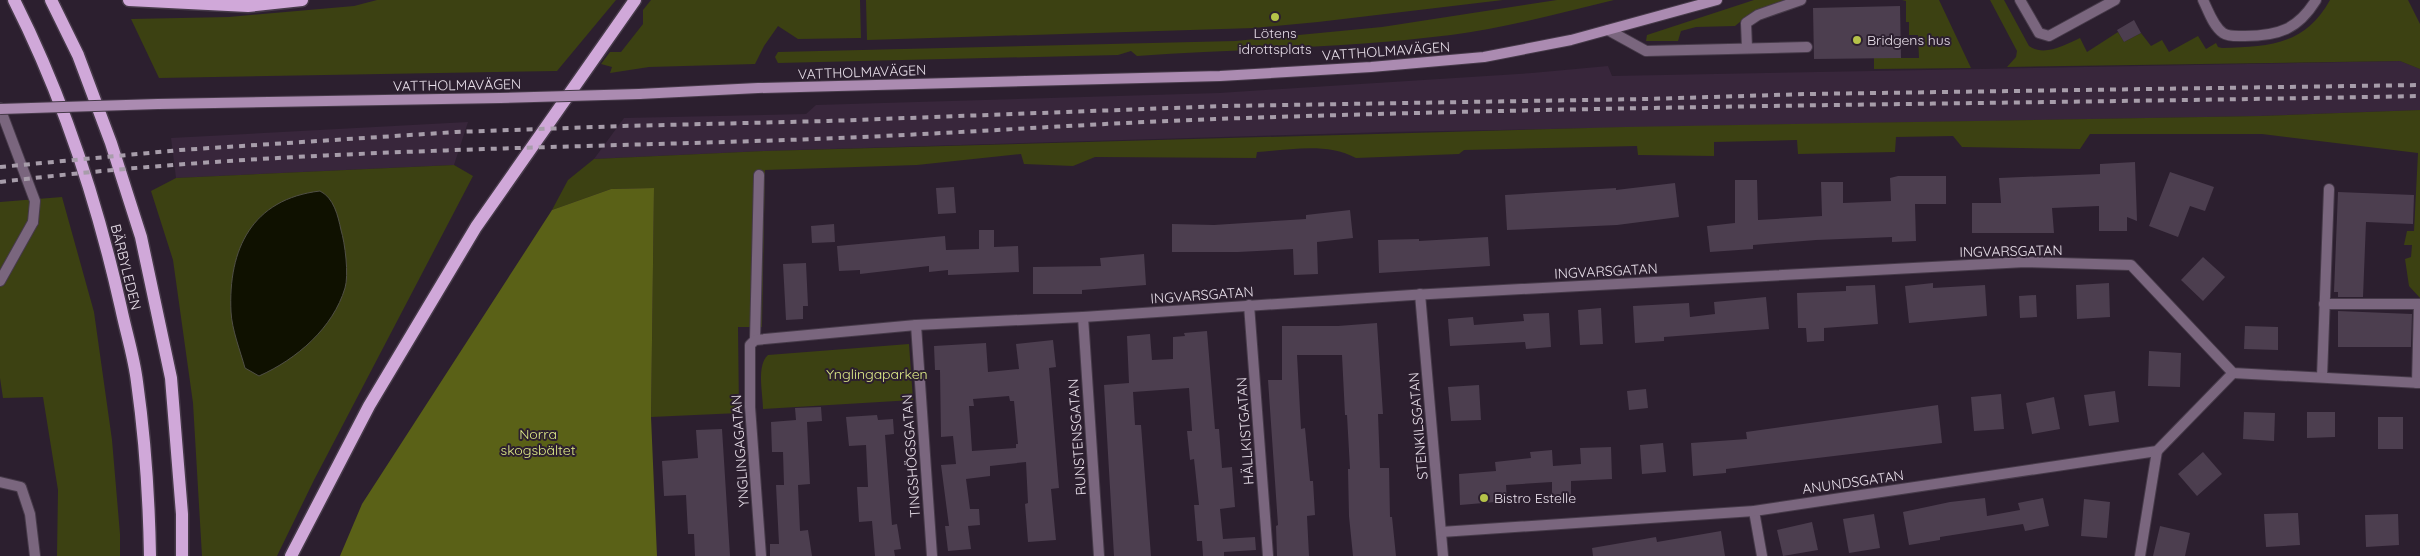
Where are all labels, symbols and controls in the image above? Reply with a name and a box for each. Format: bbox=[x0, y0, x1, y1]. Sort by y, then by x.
marker: Lötens idrottsplats bbox=[1269, 11, 1281, 23]
place label: Lötens idrottsplats bbox=[1238, 24, 1312, 58]
place label: Bridgens hus bbox=[1867, 31, 1950, 49]
marker: Bridgens hus bbox=[1851, 34, 1863, 46]
street label: VATTHOLMAVÄGEN bbox=[1321, 38, 1451, 64]
street label: VATTHOLMAVÄGEN bbox=[798, 61, 926, 83]
street label: VATTHOLMAVÄGEN bbox=[393, 75, 521, 95]
street label: BÄRBYLEDEN bbox=[107, 222, 145, 312]
street label: INGVARSGATAN bbox=[1959, 241, 2063, 261]
street label: INGVARSGATAN bbox=[1554, 259, 1658, 283]
street label: INGVARSGATAN bbox=[1150, 282, 1254, 308]
park label: Ynglingaparken bbox=[826, 365, 928, 383]
street label: STENKILSGATAN bbox=[1404, 372, 1432, 480]
street label: HÄLLKISTGATAN bbox=[1232, 376, 1258, 486]
street label: RUNSTENSGATAN bbox=[1064, 378, 1090, 496]
street label: YNGLINGAGATAN bbox=[727, 394, 753, 508]
street label: TINGSHÖGSGATAN bbox=[898, 394, 924, 518]
park label: Norra skogsbältet bbox=[501, 425, 576, 459]
street label: ANUNDSGATAN bbox=[1801, 466, 1905, 498]
place label: Bistro Estelle bbox=[1494, 489, 1576, 507]
marker: Bistro Estelle bbox=[1478, 492, 1490, 504]

